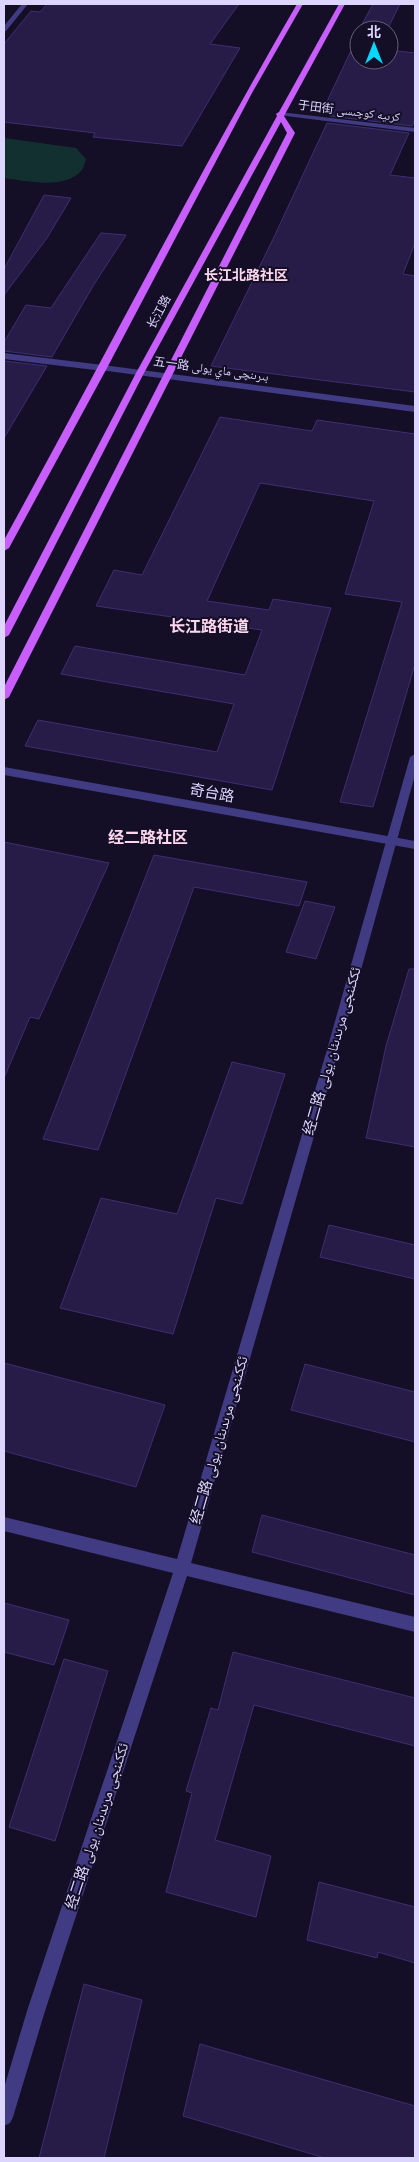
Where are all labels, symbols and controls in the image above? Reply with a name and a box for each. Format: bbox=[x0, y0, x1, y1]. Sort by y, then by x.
north arrow bbox=[349, 20, 399, 70]
text: 北 bbox=[367, 24, 381, 41]
street label: 于田街 كرىيە كوچىسى bbox=[297, 98, 401, 124]
district label: 长江北路社区 bbox=[204, 267, 288, 284]
street label: 长江路 bbox=[144, 293, 174, 331]
street label: 五一路 بىرىنچى ماي يولى bbox=[152, 354, 269, 387]
district label: 长江路街道 bbox=[169, 617, 249, 636]
street label: 奇台路 bbox=[188, 780, 236, 806]
district label: 经二路社区 bbox=[108, 828, 188, 847]
street label: 经二路 ئككىنجى مرىدىئان يولى bbox=[299, 965, 366, 1137]
street label: 经二路 ئككىنجى مرىدىئان يولى bbox=[186, 1354, 253, 1526]
street label: 经二路 ئككىنجى مرىدىئان يولى bbox=[62, 1740, 133, 1912]

